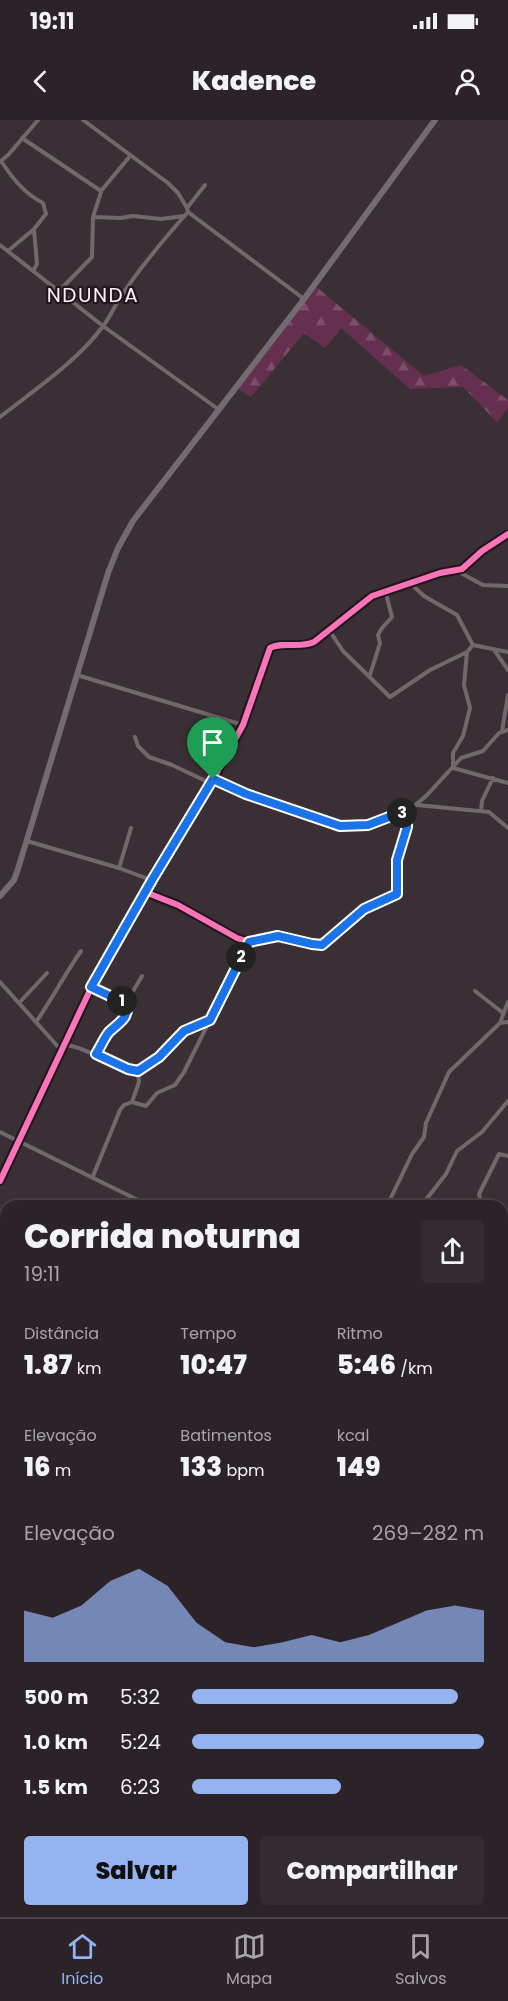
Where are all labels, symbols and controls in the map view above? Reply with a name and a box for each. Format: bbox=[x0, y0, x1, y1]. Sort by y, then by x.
text: 19:11 bbox=[30, 6, 75, 37]
text: Kadence bbox=[192, 62, 316, 99]
icon: back bbox=[24, 65, 57, 98]
icon: person bbox=[451, 65, 484, 98]
district label: NDUNDA bbox=[47, 281, 139, 309]
pin bbox=[187, 717, 238, 779]
icon: arrive bbox=[196, 726, 229, 759]
pin: 3 bbox=[387, 798, 417, 828]
text: 3 bbox=[397, 801, 407, 824]
pin: 2 bbox=[226, 942, 256, 972]
text: 2 bbox=[236, 945, 246, 968]
pin: 1 bbox=[107, 986, 137, 1016]
text: 1 bbox=[119, 989, 125, 1012]
text: Corrida noturna bbox=[24, 1213, 301, 1260]
button: share bbox=[421, 1220, 484, 1283]
text: 19:11 bbox=[24, 1260, 60, 1288]
text: Distância bbox=[24, 1322, 99, 1345]
text: Tempo bbox=[180, 1322, 236, 1345]
text: Ritmo bbox=[337, 1322, 383, 1345]
text: 1.87 bbox=[24, 1347, 72, 1383]
text: 10:47 bbox=[180, 1347, 247, 1383]
text: 5:46 bbox=[337, 1347, 396, 1383]
text: km bbox=[72, 1357, 101, 1380]
text: /km bbox=[396, 1357, 433, 1380]
text: Elevação bbox=[24, 1424, 97, 1447]
text: Batimentos bbox=[180, 1424, 272, 1447]
text: kcal bbox=[337, 1424, 369, 1447]
text: 16 bbox=[24, 1449, 51, 1485]
text: 133 bbox=[180, 1449, 222, 1485]
text: 149 bbox=[337, 1449, 380, 1485]
text: m bbox=[51, 1459, 71, 1482]
text: bpm bbox=[222, 1459, 265, 1482]
text: Elevação bbox=[24, 1519, 115, 1547]
text: 269–282 m bbox=[372, 1519, 484, 1547]
text: 500 m bbox=[24, 1683, 89, 1711]
text: 5:32 bbox=[120, 1683, 160, 1711]
text: 1.0 km bbox=[24, 1728, 88, 1756]
text: 5:24 bbox=[120, 1728, 161, 1756]
text: 1.5 km bbox=[24, 1773, 88, 1801]
text: 6:23 bbox=[120, 1773, 160, 1801]
button: Salvar bbox=[24, 1836, 248, 1905]
button: Compartilhar bbox=[260, 1836, 484, 1905]
tab: Início bbox=[61, 1930, 103, 1991]
tab: Mapa bbox=[226, 1930, 272, 1991]
tab: Salvos bbox=[395, 1930, 447, 1991]

